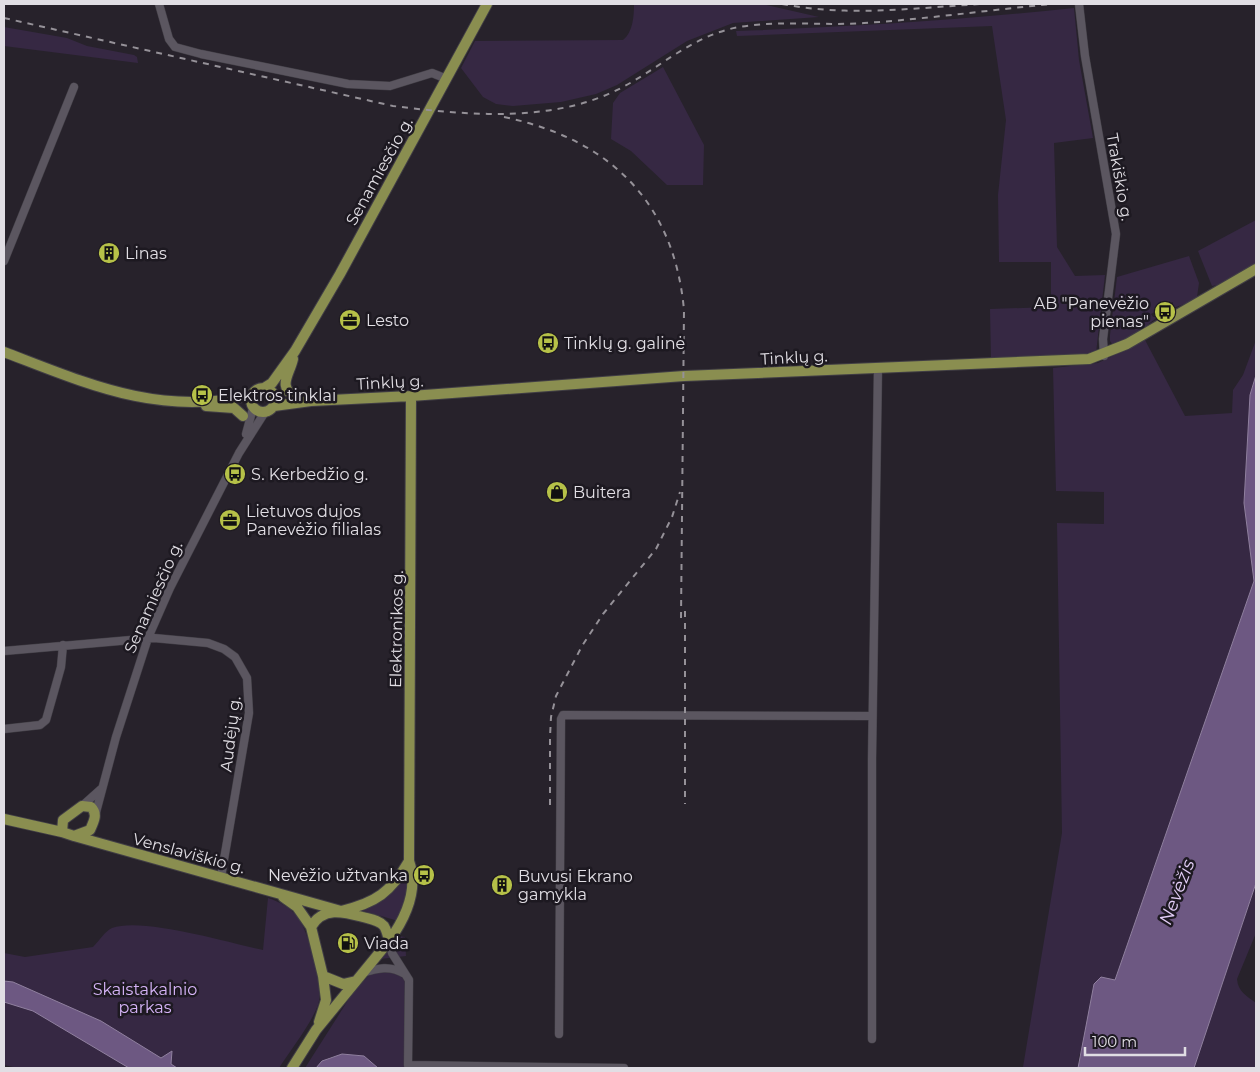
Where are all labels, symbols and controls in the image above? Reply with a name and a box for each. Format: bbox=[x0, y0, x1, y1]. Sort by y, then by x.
street label: Senamiesčio g. bbox=[342, 114, 417, 228]
street label: Trakiškio g. bbox=[1102, 132, 1137, 222]
building icon: Linas bbox=[97, 241, 121, 265]
place label: Linas bbox=[125, 244, 167, 263]
place label: AB "Panevėžio pienas" bbox=[1034, 294, 1149, 331]
bus stop icon: AB "Panevėžio pienas" bbox=[1153, 300, 1177, 324]
office icon: Lesto bbox=[338, 308, 362, 332]
place label: Lesto bbox=[366, 311, 409, 330]
bus stop icon: Tinklų g. galinė bbox=[536, 331, 560, 355]
place label: Tinklų g. galinė bbox=[564, 334, 685, 353]
street label: Tinklų g. bbox=[760, 346, 828, 369]
street label: Tinklų g. bbox=[356, 371, 424, 394]
bus stop icon: Elektros tinklai bbox=[190, 383, 214, 407]
place label: Elektros tinklai bbox=[218, 386, 336, 405]
bus stop icon: S. Kerbedžio g. bbox=[223, 462, 247, 486]
place label: S. Kerbedžio g. bbox=[251, 465, 368, 484]
shop icon: Buitera bbox=[545, 480, 569, 504]
place label: Buitera bbox=[573, 483, 631, 502]
place label: Lietuvos dujos Panevėžio filialas bbox=[246, 502, 381, 539]
office icon: Lietuvos dujos Panevėžio filialas bbox=[218, 508, 242, 532]
street label: Senamiesčio g. bbox=[120, 538, 187, 656]
street label: Elektronikos g. bbox=[386, 570, 407, 688]
street label: Audėjų g. bbox=[216, 695, 245, 773]
street label: Venslaviškio g. bbox=[131, 829, 247, 878]
water label: Nevėžis bbox=[1154, 856, 1200, 928]
bus stop icon: Nevėžio užtvanka bbox=[412, 863, 436, 887]
place label: Nevėžio užtvanka bbox=[268, 866, 408, 885]
place label: Buvusi Ekrano gamykla bbox=[518, 867, 633, 904]
building icon: Buvusi Ekrano gamykla bbox=[490, 873, 514, 897]
fuel station icon: Viada bbox=[336, 931, 360, 955]
place label: Viada bbox=[364, 934, 409, 953]
park label: Skaistakalnio parkas bbox=[93, 980, 197, 1017]
scale bar bbox=[1085, 1024, 1185, 1056]
text: 100 m bbox=[1092, 1032, 1137, 1051]

